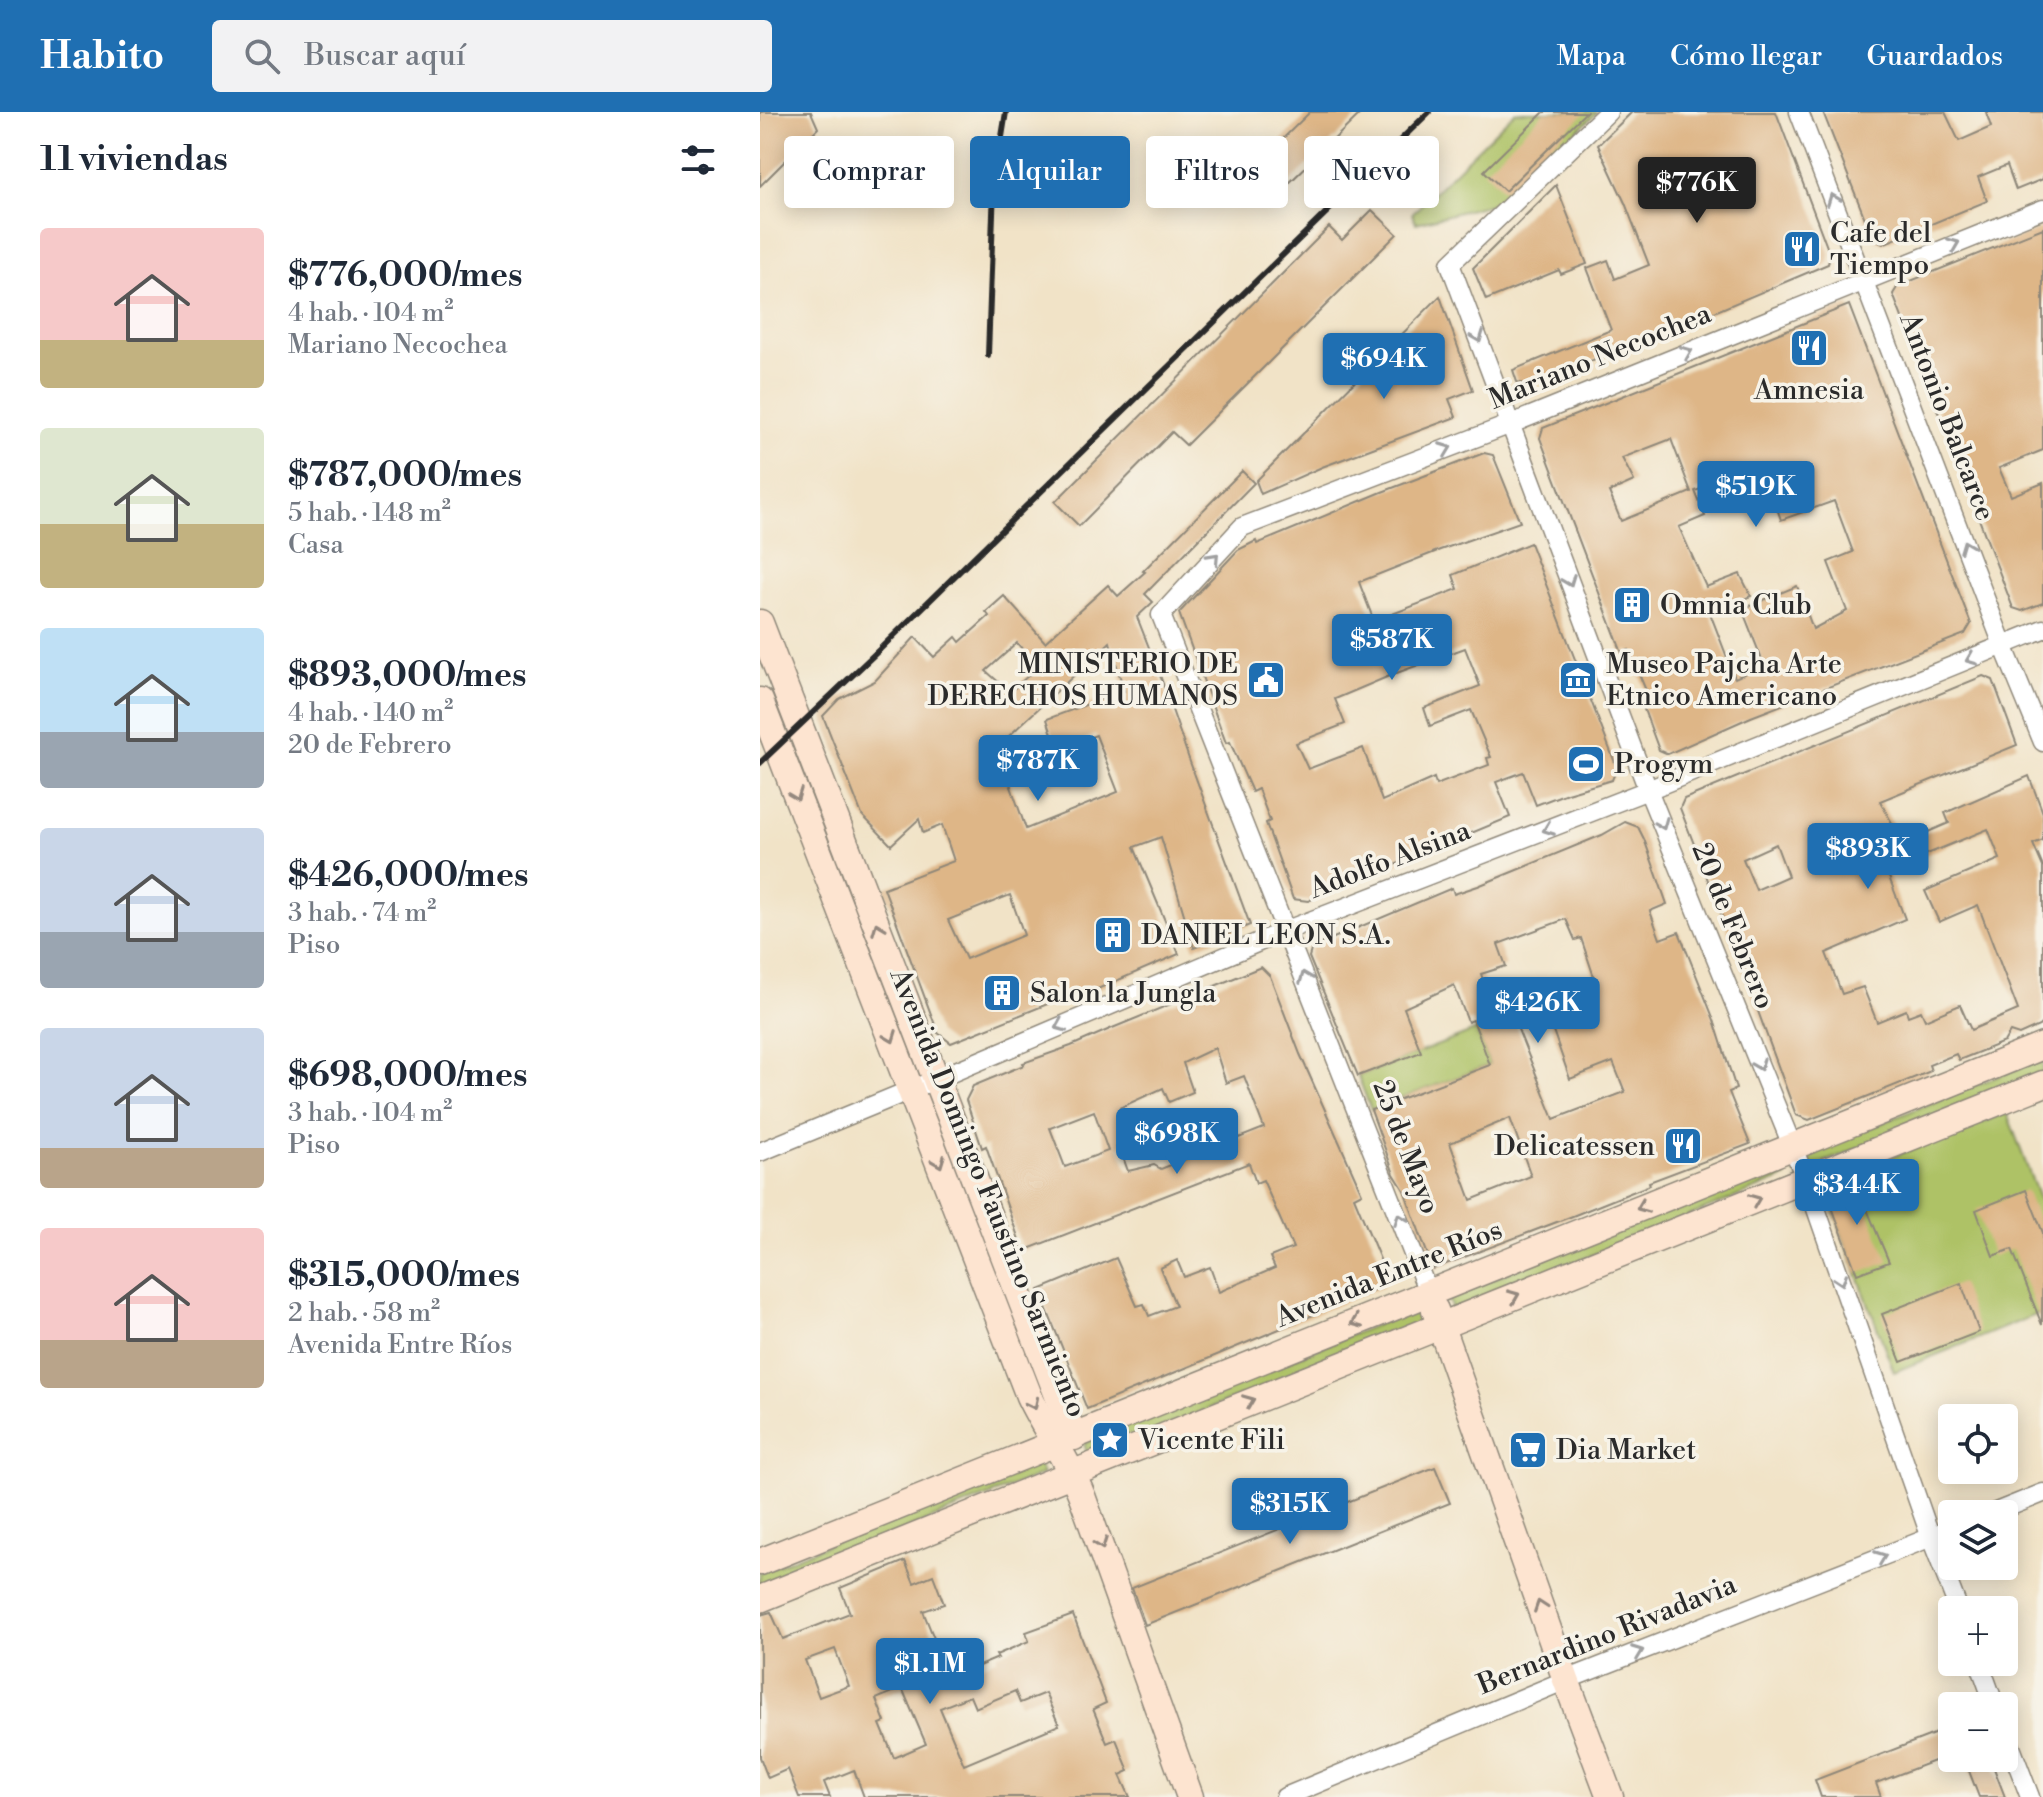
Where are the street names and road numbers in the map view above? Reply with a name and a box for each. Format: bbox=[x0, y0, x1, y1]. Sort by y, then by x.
street label: Mariano Necochea bbox=[1484, 296, 1717, 418]
street label: Antonio Balcarce bbox=[1891, 308, 2003, 526]
street label: Adolfo Alsina bbox=[1304, 813, 1476, 907]
street label: 20 de Febrero bbox=[1684, 838, 1782, 1014]
street label: Avenida Domingo Faustino Sarmiento bbox=[881, 963, 1094, 1422]
street label: 25 de Mayo bbox=[1364, 1075, 1448, 1219]
street label: Avenida Entre Ríos bbox=[1270, 1213, 1508, 1336]
street label: Bernardino Rivadavia bbox=[1471, 1567, 1742, 1703]

